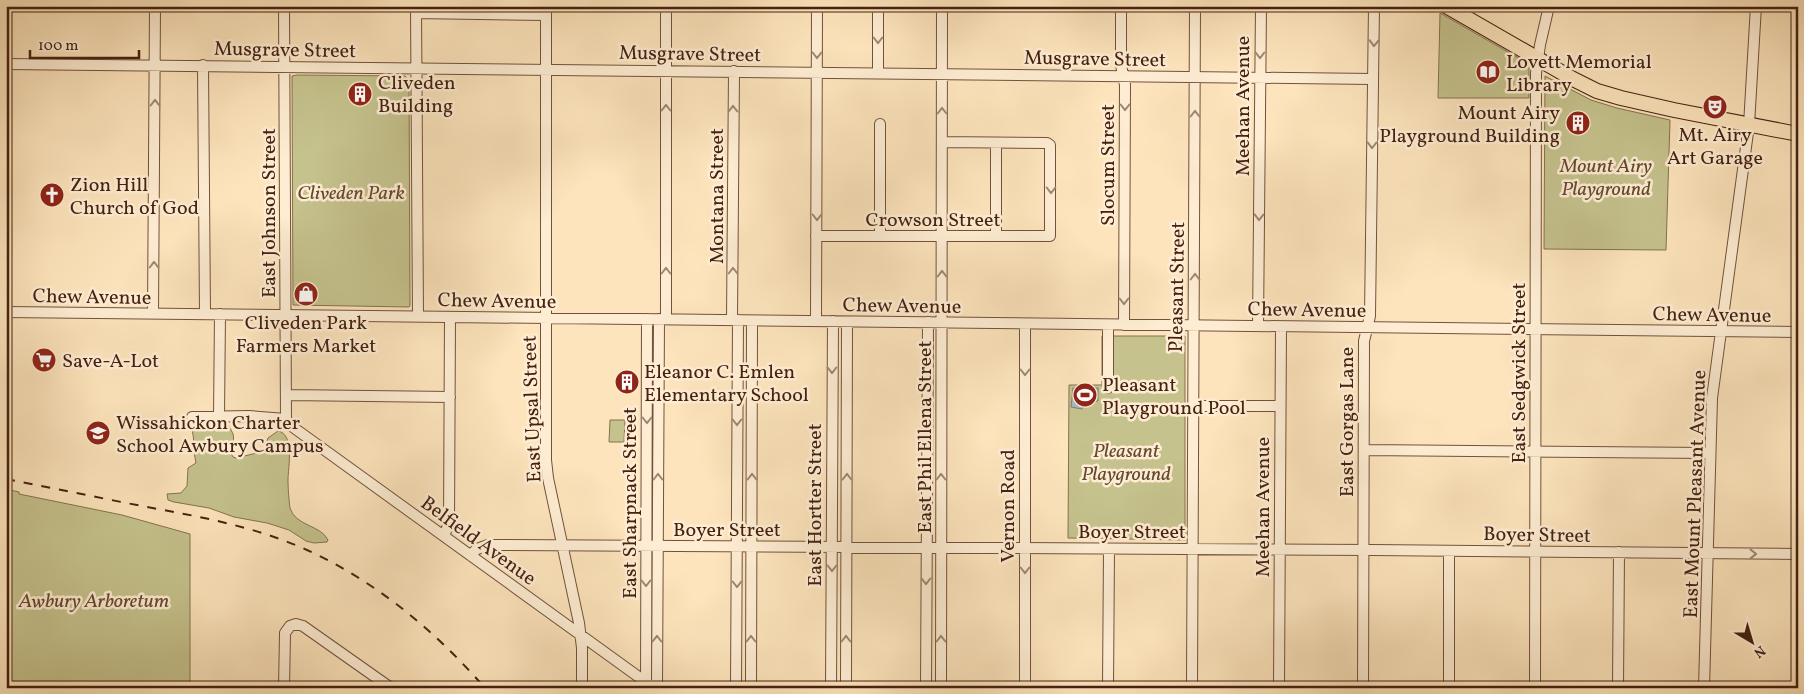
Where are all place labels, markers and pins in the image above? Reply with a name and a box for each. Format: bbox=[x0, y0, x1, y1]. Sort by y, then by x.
place label: Lovett Memorial Library bbox=[1506, 49, 1652, 100]
library icon: Lovett Memorial Library bbox=[1475, 59, 1501, 85]
place label: Cliveden Building bbox=[378, 70, 456, 121]
building icon: Cliveden Building bbox=[347, 81, 373, 107]
theatre icon: Mt. Airy Art Garage bbox=[1702, 94, 1728, 120]
place label: Mount Airy Playground Building bbox=[1379, 100, 1560, 151]
building icon: Mount Airy Playground Building bbox=[1565, 110, 1591, 136]
place label: Mt. Airy Art Garage bbox=[1667, 122, 1763, 173]
place label: Zion Hill Church of God bbox=[70, 172, 199, 223]
church icon: Zion Hill Church of God bbox=[39, 182, 65, 208]
shop icon: Cliveden Park Farmers Market bbox=[293, 281, 319, 307]
place label: Cliveden Park Farmers Market bbox=[236, 310, 376, 361]
supermarket icon: Save-A-Lot bbox=[31, 347, 57, 373]
place label: Save-A-Lot bbox=[62, 348, 159, 376]
place label: Eleanor C. Emlen Elementary School bbox=[644, 359, 809, 410]
building icon: Eleanor C. Emlen Elementary School bbox=[614, 369, 640, 395]
place label: Pleasant Playground Pool bbox=[1102, 372, 1246, 423]
sports icon: Pleasant Playground Pool bbox=[1072, 382, 1098, 408]
place label: Wissahickon Charter School Awbury Campus bbox=[116, 410, 324, 461]
school or university icon: Wissahickon Charter School Awbury Campus bbox=[85, 420, 111, 446]

